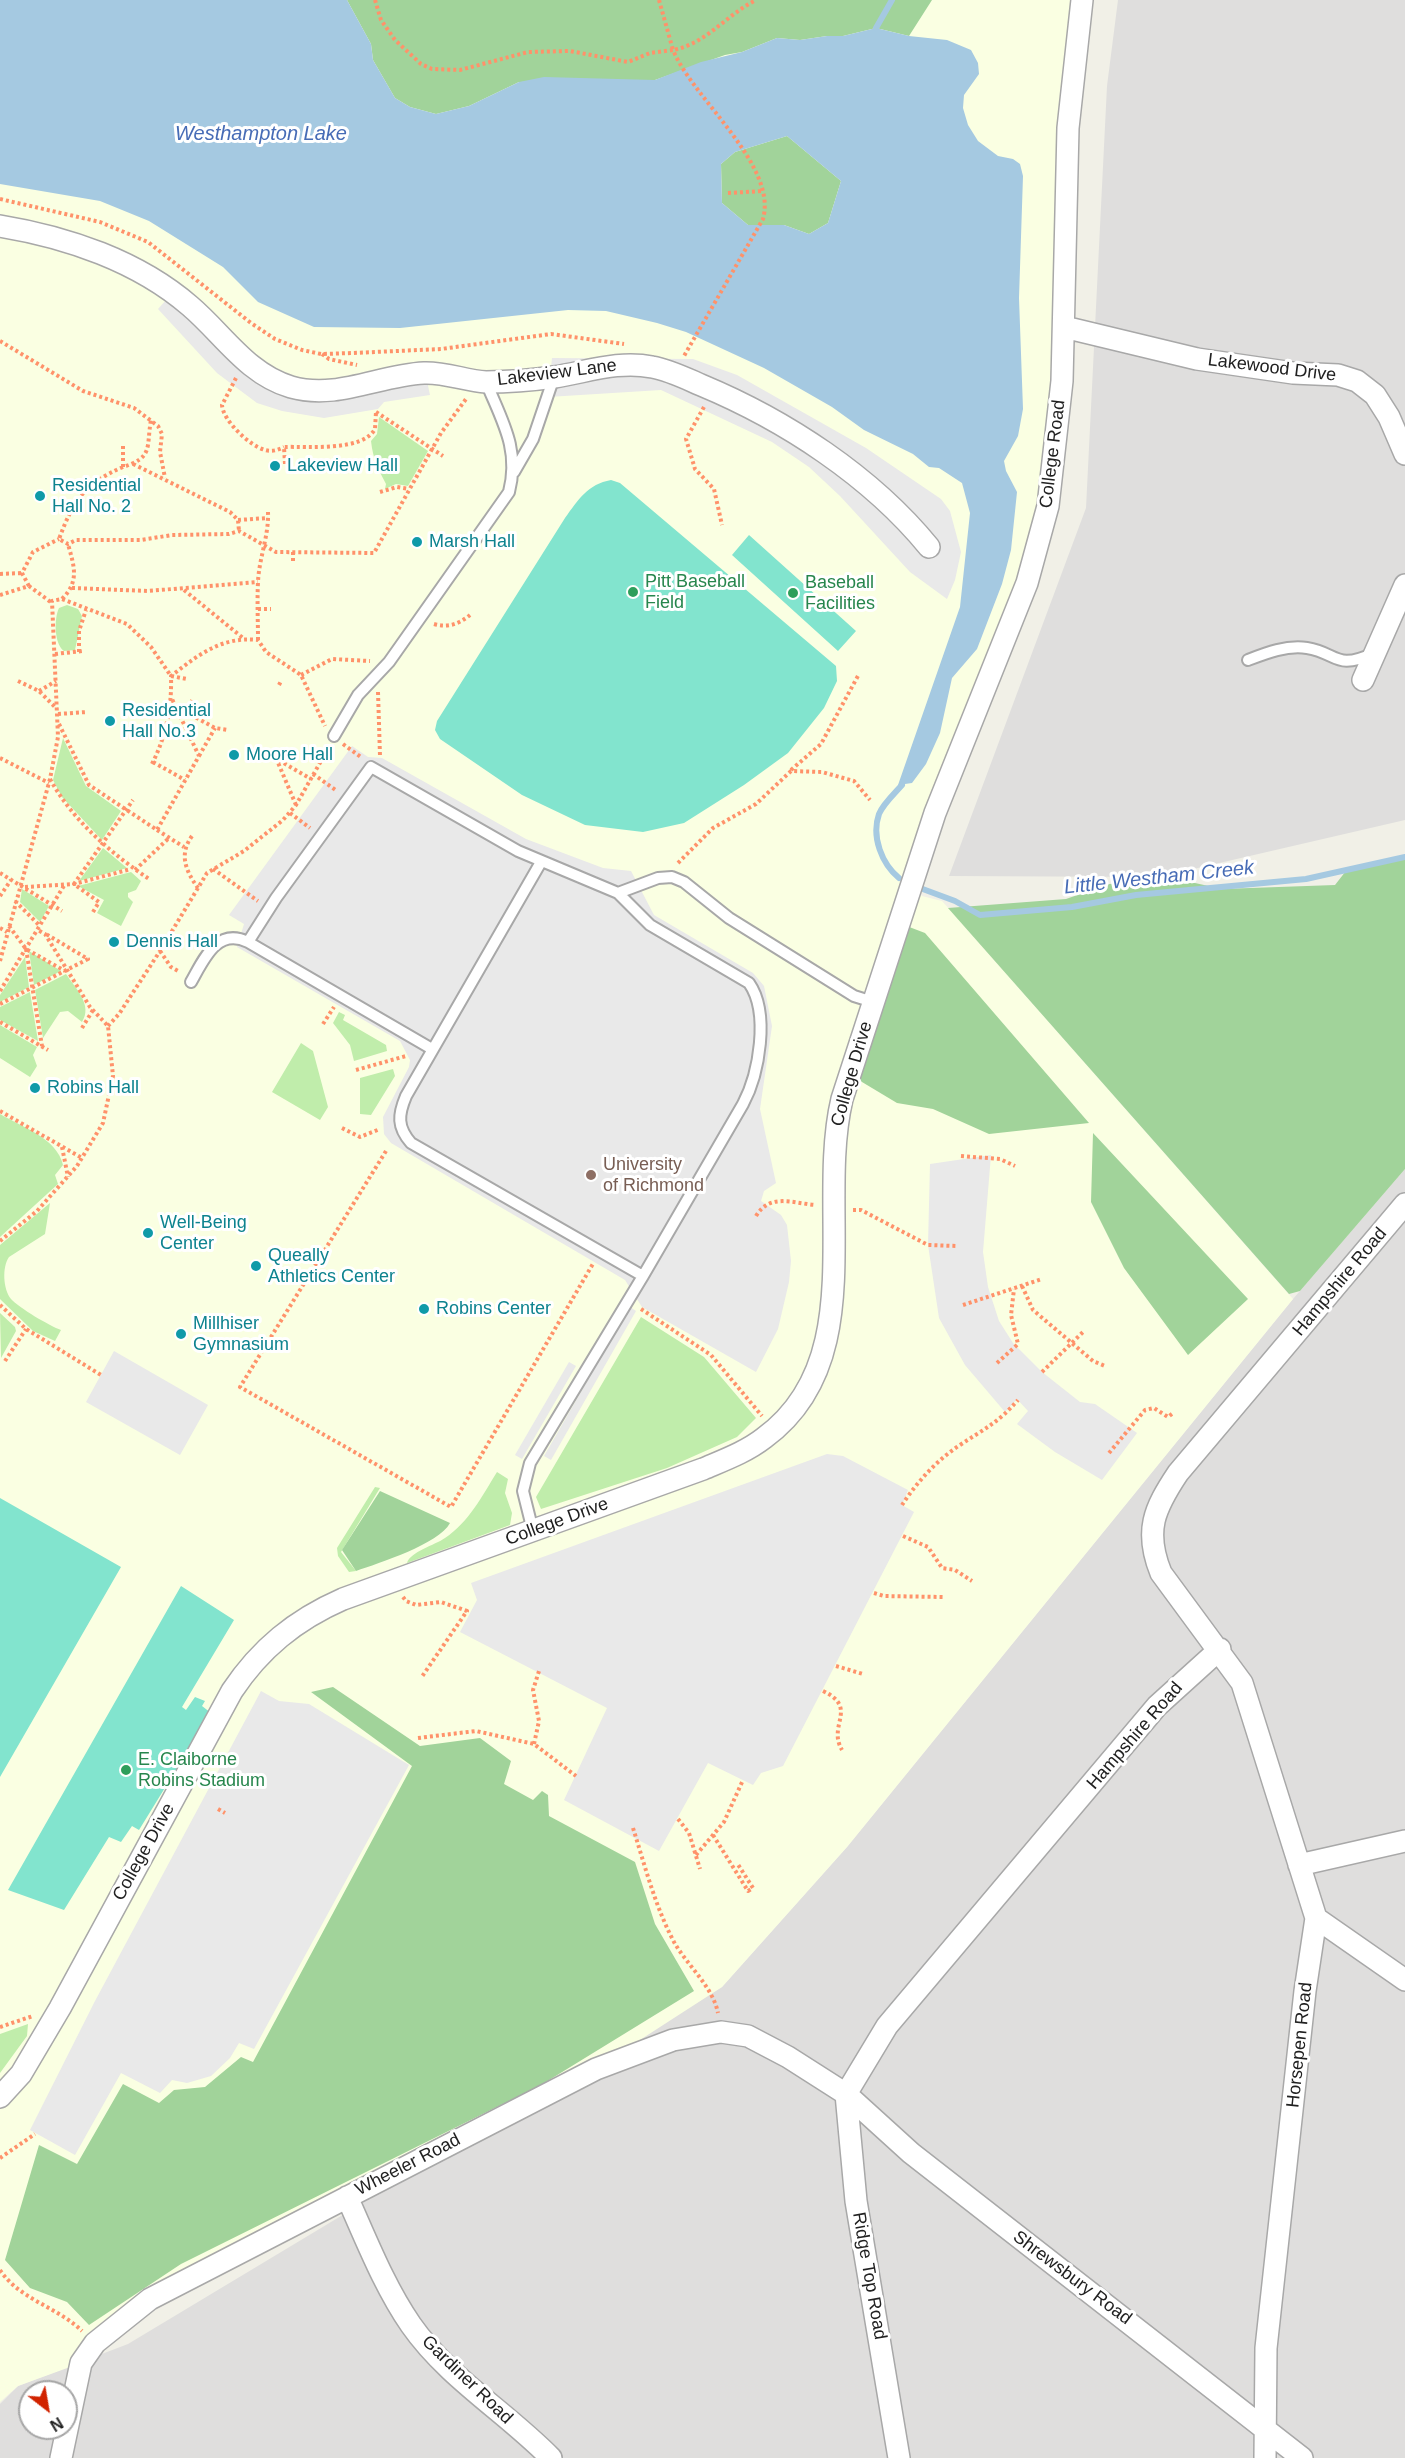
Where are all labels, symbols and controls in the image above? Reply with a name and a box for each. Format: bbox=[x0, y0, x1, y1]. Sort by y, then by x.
water label: Westhampton Lake bbox=[175, 122, 347, 146]
street label: Lakewood Drive bbox=[1207, 349, 1337, 387]
street label: Lakeview Lane bbox=[496, 355, 618, 391]
street label: College Road bbox=[1036, 399, 1070, 509]
place label: Lakeview Hall bbox=[287, 455, 398, 477]
marker: Lakeview Hall bbox=[268, 459, 282, 473]
place label: Residential Hall No. 2 bbox=[52, 475, 141, 518]
marker: Residential Hall No. 2 bbox=[33, 489, 47, 503]
place label: Marsh Hall bbox=[429, 531, 515, 553]
marker: Marsh Hall bbox=[410, 535, 424, 549]
place label: Pitt Baseball Field bbox=[645, 571, 745, 614]
place label: Baseball Facilities bbox=[805, 572, 875, 614]
marker: Pitt Baseball Field bbox=[626, 585, 640, 599]
marker: Baseball Facilities bbox=[786, 586, 800, 600]
place label: Residential Hall No.3 bbox=[122, 700, 211, 742]
marker: Residential Hall No.3 bbox=[103, 714, 117, 728]
place label: Moore Hall bbox=[246, 744, 333, 766]
marker: Moore Hall bbox=[227, 748, 241, 762]
water label: Little Westham Creek bbox=[1063, 856, 1255, 900]
place label: Dennis Hall bbox=[126, 931, 218, 953]
marker: Dennis Hall bbox=[107, 935, 121, 949]
street label: College Drive bbox=[827, 1019, 877, 1129]
place label: Robins Hall bbox=[47, 1077, 139, 1099]
marker: Robins Hall bbox=[28, 1081, 42, 1095]
place label: University of Richmond bbox=[603, 1154, 704, 1196]
marker: University of Richmond bbox=[584, 1168, 598, 1182]
place label: Well-Being Center bbox=[160, 1212, 247, 1254]
street label: Hampshire Road bbox=[1288, 1223, 1392, 1341]
marker: Well-Being Center bbox=[141, 1226, 155, 1240]
place label: Queally Athletics Center bbox=[268, 1245, 395, 1288]
marker: Queally Athletics Center bbox=[249, 1259, 263, 1273]
place label: Robins Center bbox=[436, 1298, 551, 1320]
marker: Robins Center bbox=[417, 1302, 431, 1316]
place label: Millhiser Gymnasium bbox=[193, 1313, 289, 1356]
marker: Millhiser Gymnasium bbox=[174, 1327, 188, 1341]
street label: College Drive bbox=[503, 1493, 611, 1551]
street label: Hampshire Road bbox=[1083, 1678, 1187, 1794]
place label: E. Claiborne Robins Stadium bbox=[138, 1749, 265, 1792]
marker: E. Claiborne Robins Stadium bbox=[119, 1763, 133, 1777]
street label: College Drive bbox=[108, 1800, 180, 1904]
street label: Horsepen Road bbox=[1283, 1981, 1317, 2109]
street label: Wheeler Road bbox=[352, 2129, 464, 2201]
street label: Ridge Top Road bbox=[847, 2211, 891, 2341]
street label: Shrewsbury Road bbox=[1008, 2226, 1136, 2330]
street label: Gardiner Road bbox=[417, 2331, 517, 2429]
north arrow bbox=[18, 2380, 78, 2440]
text: N bbox=[47, 2414, 66, 2434]

